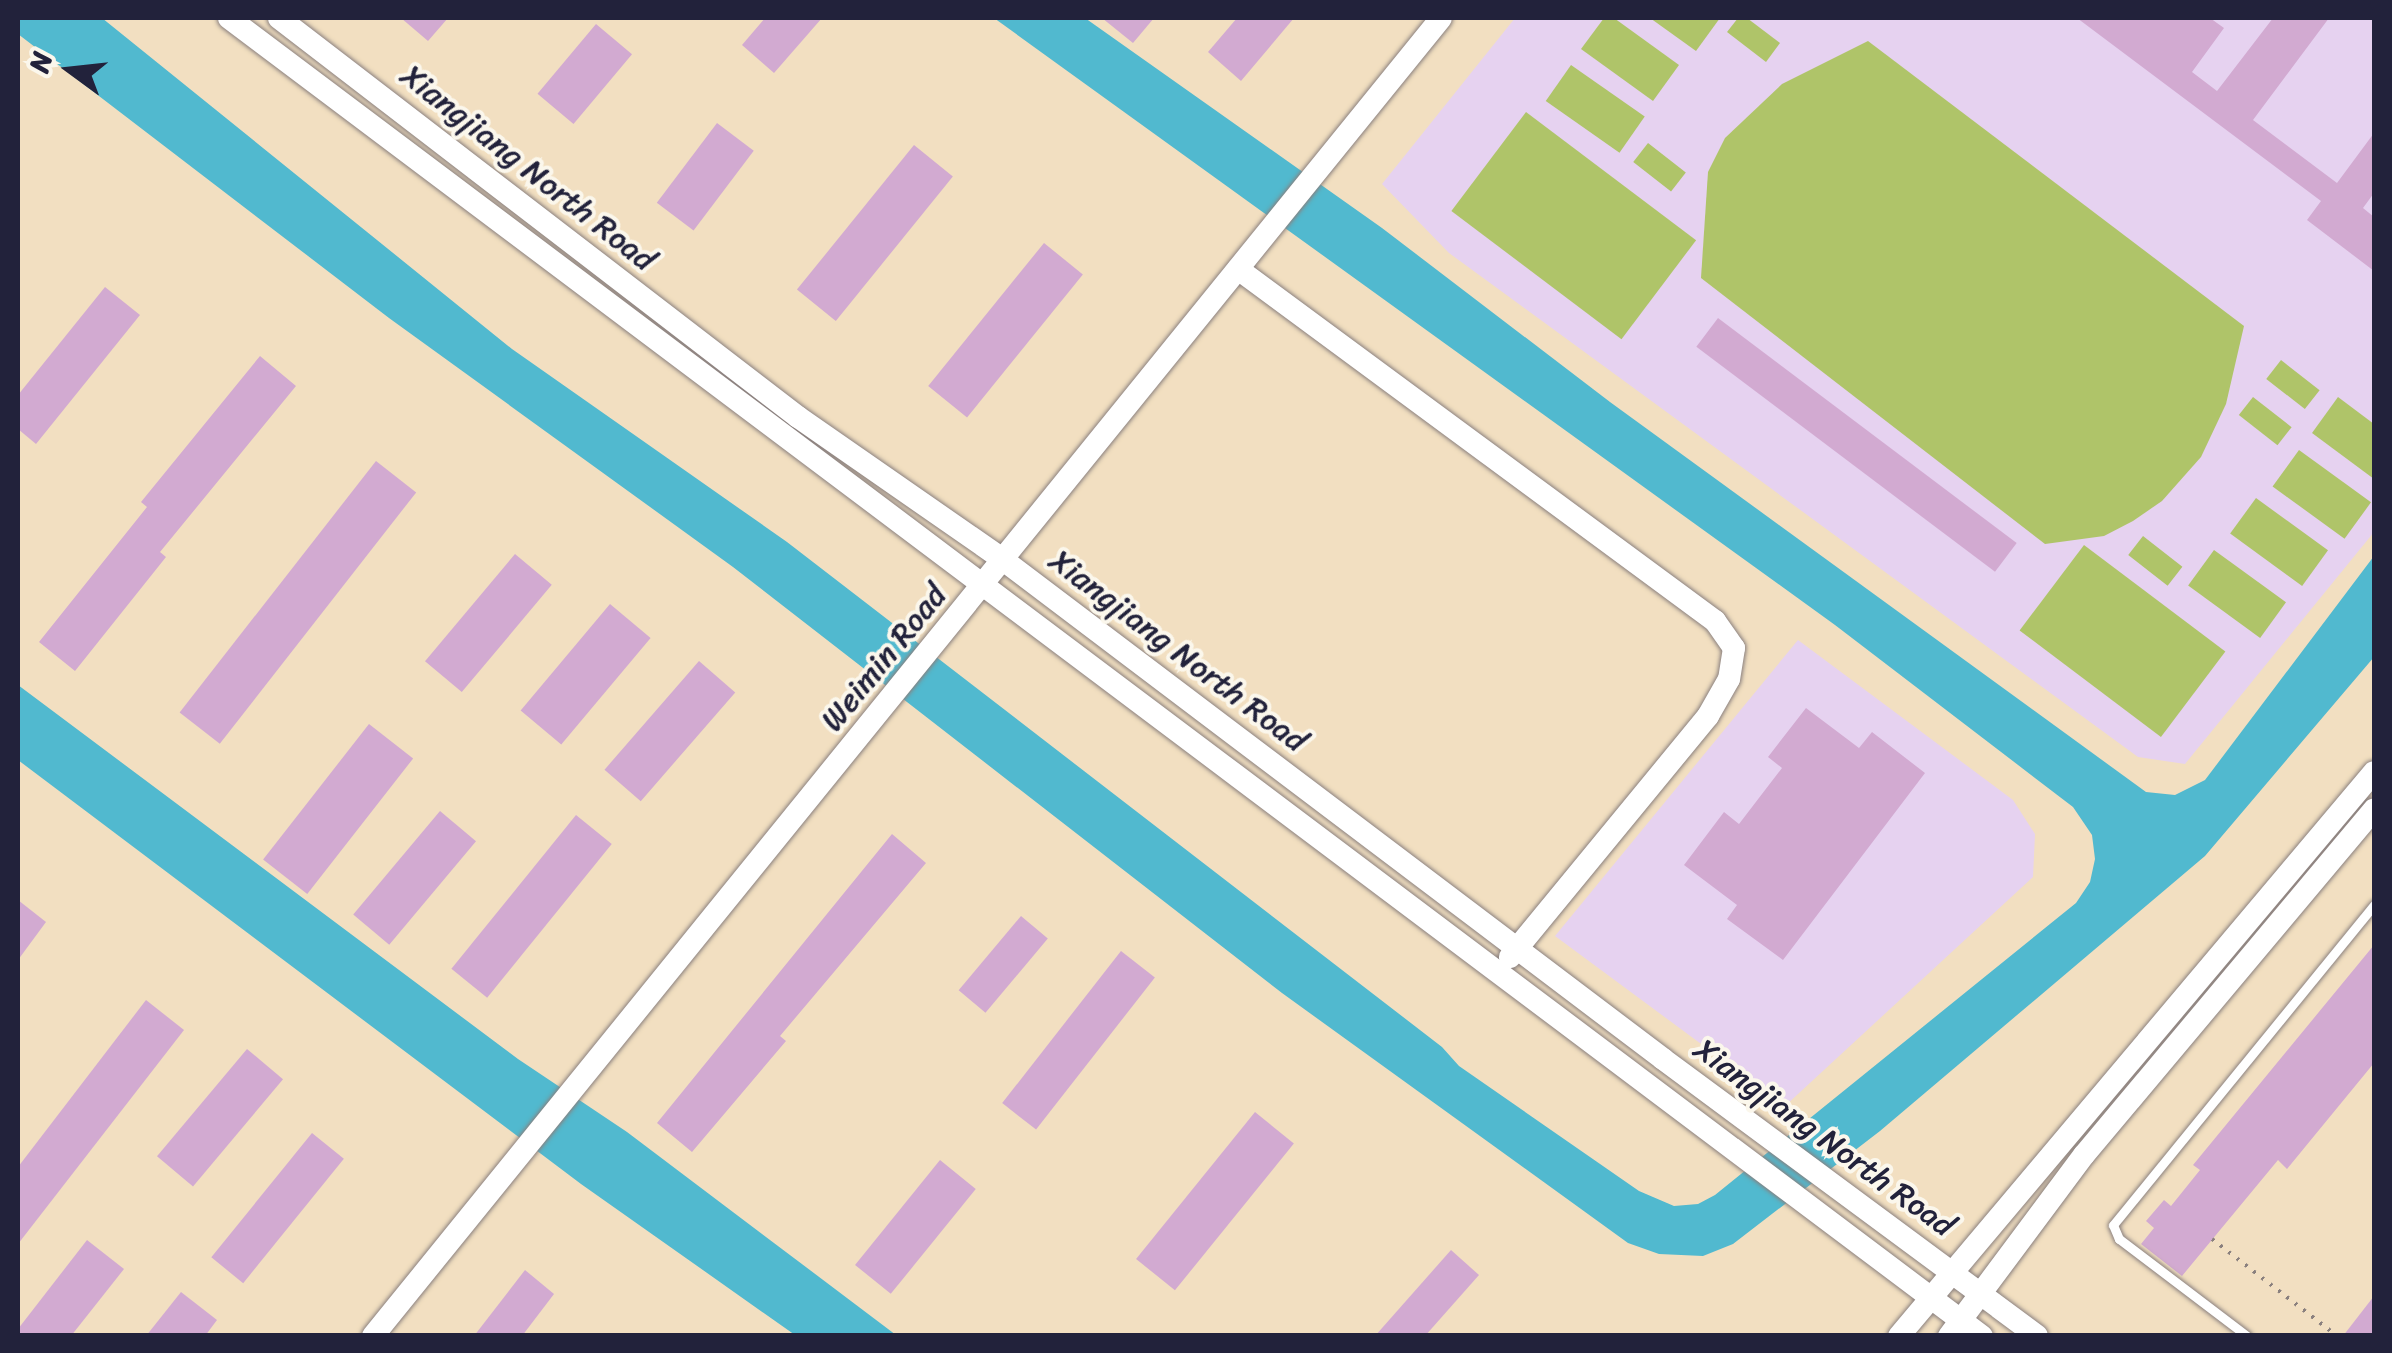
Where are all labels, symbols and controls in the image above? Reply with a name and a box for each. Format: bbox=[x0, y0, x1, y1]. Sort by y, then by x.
north arrow bbox=[20, 20, 120, 120]
text: N bbox=[14, 46, 67, 78]
street label: Xiangjiang North Road bbox=[393, 57, 663, 279]
street label: Xiangjiang North Road bbox=[1042, 542, 1314, 760]
street label: Weimin Road bbox=[813, 577, 955, 739]
street label: Xiangjiang North Road bbox=[1686, 1031, 1962, 1245]

